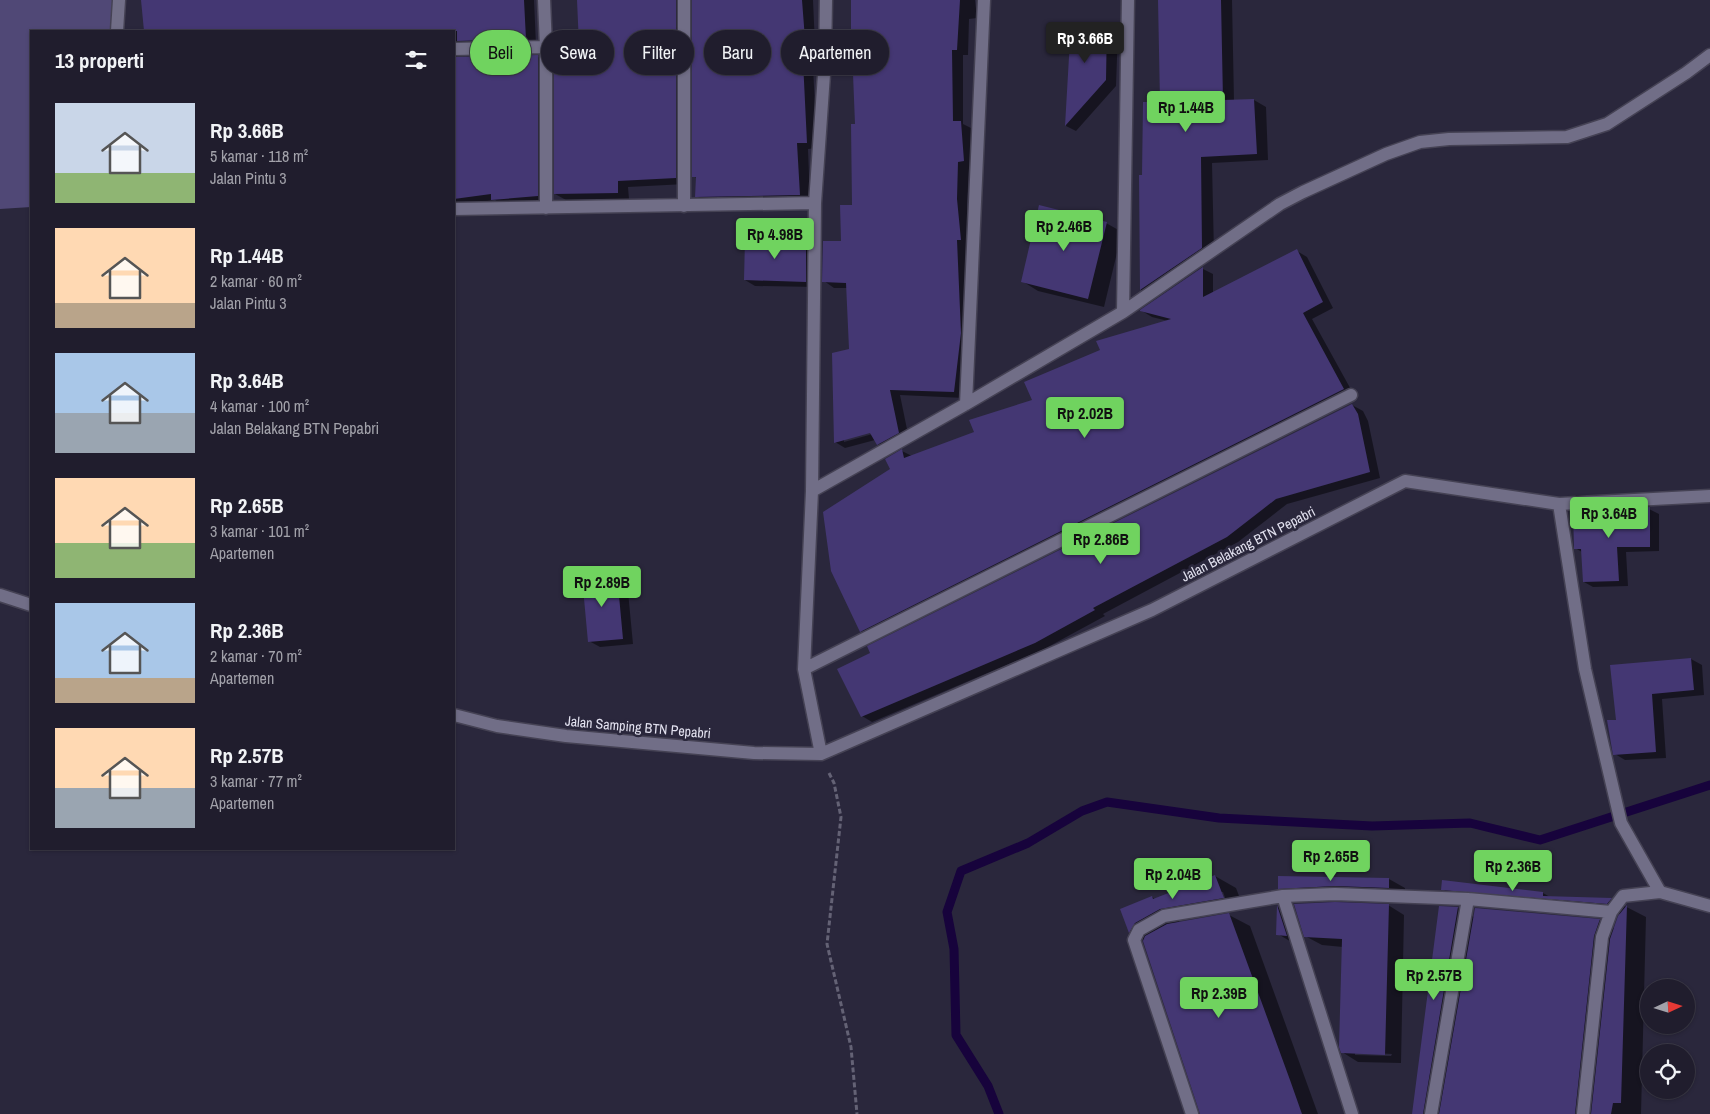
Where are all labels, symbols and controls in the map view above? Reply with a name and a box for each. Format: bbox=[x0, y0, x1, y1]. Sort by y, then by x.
pin: Rp 3.66B bbox=[1033, 22, 1137, 64]
text: Rp 3.66B bbox=[1057, 27, 1113, 49]
chip: Beli bbox=[470, 30, 531, 75]
chip: Sewa bbox=[541, 30, 614, 75]
chip: Filter bbox=[624, 30, 694, 75]
chip: Baru bbox=[704, 30, 771, 75]
chip: Apartemen bbox=[781, 30, 889, 75]
text: 13 properti bbox=[55, 46, 144, 75]
icon: filters bbox=[402, 46, 430, 74]
pin: Rp 1.44B bbox=[1134, 90, 1238, 133]
text: Rp 1.44B bbox=[1158, 96, 1214, 118]
text: Rp 3.66B bbox=[210, 116, 284, 145]
icon: home bbox=[95, 123, 155, 183]
text: 5 kamar · 118 m² bbox=[210, 145, 308, 167]
text: Jalan Pintu 3 bbox=[210, 167, 287, 189]
pin: Rp 2.46B bbox=[1012, 210, 1116, 252]
text: Rp 2.46B bbox=[1036, 215, 1092, 237]
pin: Rp 4.98B bbox=[723, 218, 827, 260]
text: Rp 4.98B bbox=[747, 223, 803, 245]
text: Rp 1.44B bbox=[210, 241, 284, 270]
icon: home bbox=[95, 248, 155, 308]
text: 2 kamar · 60 m² bbox=[210, 270, 302, 292]
text: Jalan Pintu 3 bbox=[210, 292, 287, 314]
text: Rp 3.64B bbox=[210, 366, 284, 395]
icon: home bbox=[95, 373, 155, 433]
text: 4 kamar · 100 m² bbox=[210, 395, 309, 417]
pin: Rp 2.02B bbox=[1033, 396, 1137, 439]
text: Rp 2.02B bbox=[1057, 402, 1113, 424]
text: Jalan Belakang BTN Pepabri bbox=[210, 417, 379, 439]
text: Rp 2.65B bbox=[210, 491, 284, 520]
pin: Rp 3.64B bbox=[1557, 496, 1661, 539]
icon: home bbox=[95, 498, 155, 558]
street label: Jalan Belakang BTN Pepabri bbox=[1178, 502, 1318, 586]
text: Rp 3.64B bbox=[1581, 502, 1637, 524]
text: 3 kamar · 101 m² bbox=[210, 520, 309, 542]
pin: Rp 2.86B bbox=[1049, 522, 1153, 565]
text: Rp 2.86B bbox=[1073, 528, 1129, 550]
text: Apartemen bbox=[210, 542, 274, 564]
pin: Rp 2.89B bbox=[550, 566, 654, 608]
text: Rp 2.89B bbox=[574, 571, 630, 593]
text: Rp 2.36B bbox=[210, 616, 284, 645]
icon: home bbox=[95, 623, 155, 683]
text: 2 kamar · 70 m² bbox=[210, 645, 302, 667]
text: Apartemen bbox=[210, 667, 274, 689]
street label: Jalan Samping BTN Pepabri bbox=[564, 712, 712, 742]
text: Rp 2.57B bbox=[210, 741, 284, 770]
icon: home bbox=[95, 748, 155, 808]
text: 3 kamar · 77 m² bbox=[210, 770, 302, 792]
text: Apartemen bbox=[210, 792, 274, 814]
pin: Rp 2.65B bbox=[1279, 840, 1383, 882]
text: Rp 2.65B bbox=[1303, 845, 1359, 867]
pin: Rp 2.36B bbox=[1461, 850, 1565, 892]
text: Rp 2.36B bbox=[1485, 855, 1541, 877]
pin: Rp 2.04B bbox=[1121, 858, 1225, 900]
text: Rp 2.04B bbox=[1145, 863, 1201, 885]
pin: Rp 2.57B bbox=[1382, 958, 1486, 1001]
text: Rp 2.57B bbox=[1406, 964, 1462, 986]
pin: Rp 2.39B bbox=[1167, 976, 1271, 1019]
north arrow bbox=[1640, 979, 1695, 1034]
map controls bbox=[1640, 979, 1695, 1099]
text: Rp 2.39B bbox=[1191, 982, 1247, 1004]
button: locate bbox=[1640, 1044, 1695, 1099]

